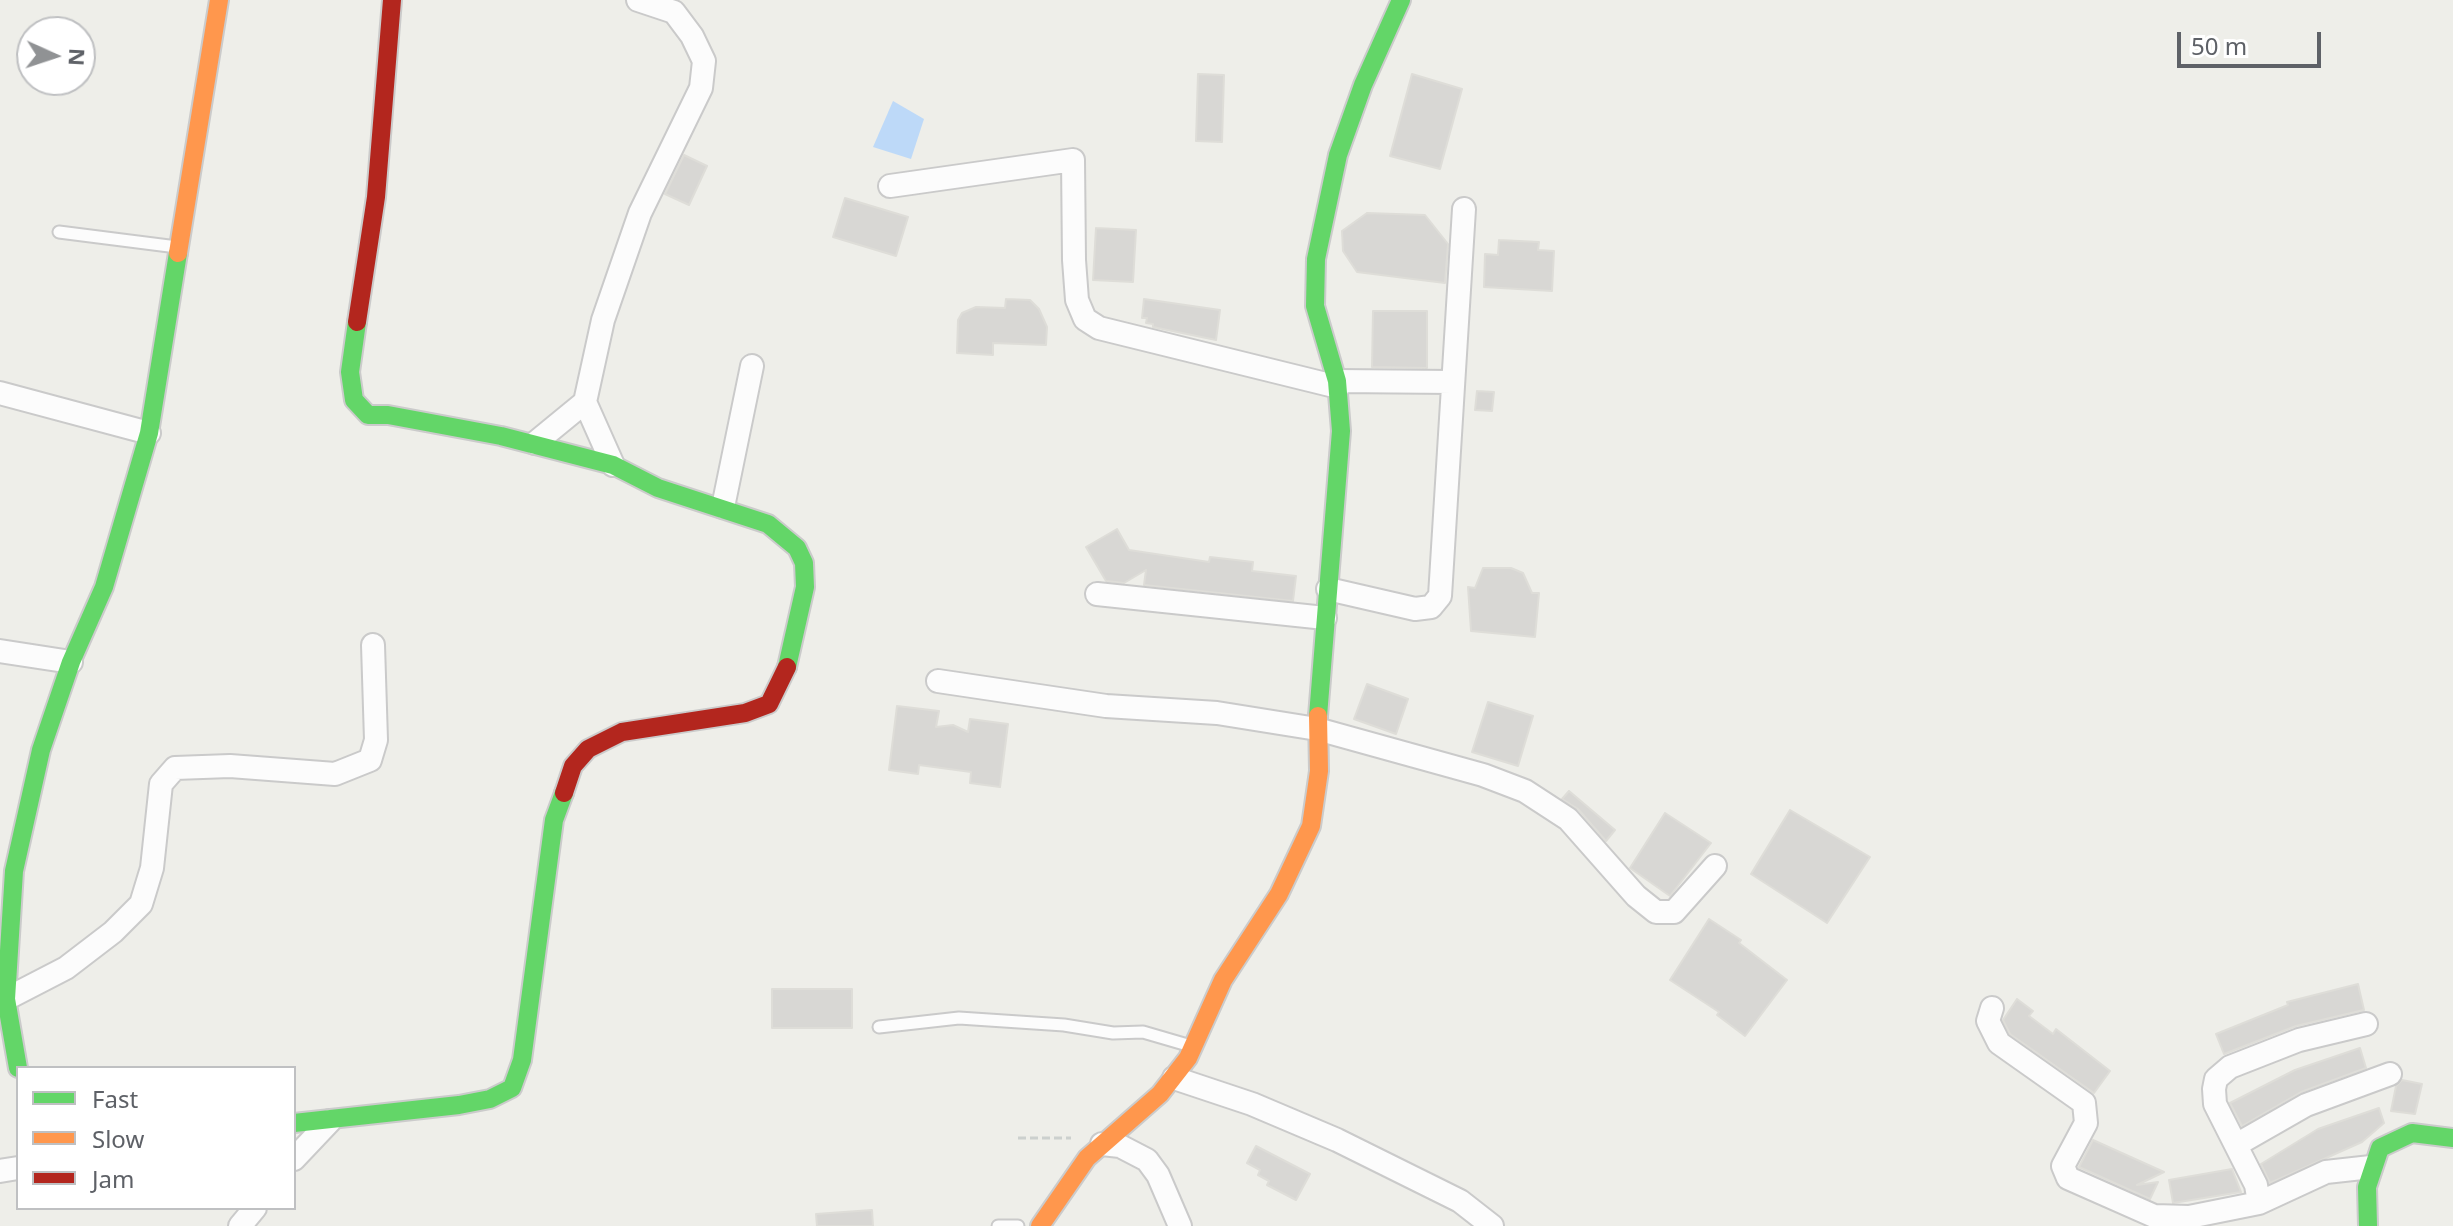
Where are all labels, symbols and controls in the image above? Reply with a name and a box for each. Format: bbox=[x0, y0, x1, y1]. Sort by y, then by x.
north arrow bbox=[16, 16, 96, 96]
scale bar bbox=[2181, 16, 2325, 66]
text: 50 m bbox=[2191, 29, 2247, 62]
text: N bbox=[63, 47, 93, 67]
legend bbox=[16, 1066, 296, 1210]
text: Fast bbox=[92, 1082, 138, 1115]
text: Slow bbox=[92, 1122, 144, 1155]
text: Jam bbox=[92, 1162, 134, 1195]

